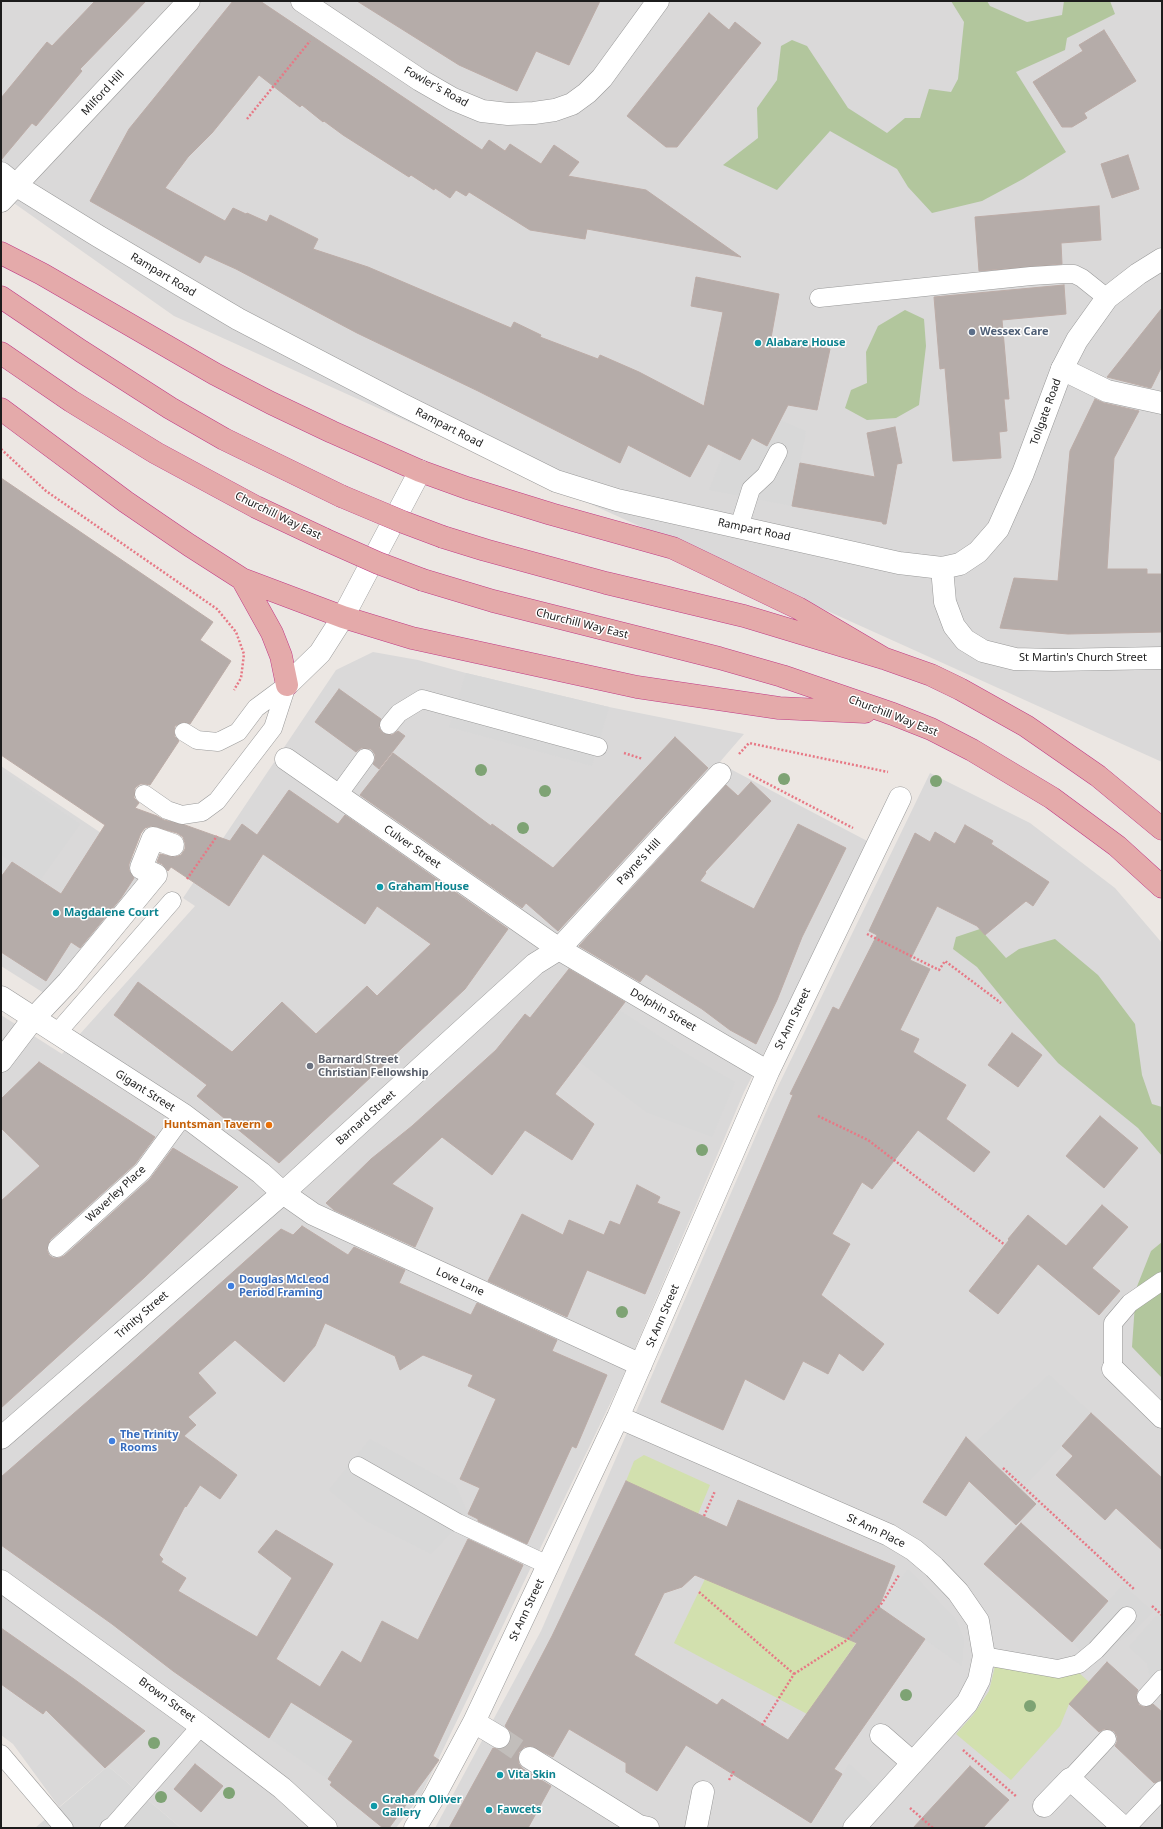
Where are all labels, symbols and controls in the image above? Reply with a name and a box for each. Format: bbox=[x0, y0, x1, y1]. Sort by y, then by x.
street label: Fowler's Road bbox=[402, 64, 470, 110]
street label: Milford Hill bbox=[79, 68, 127, 118]
street label: Rampart Road bbox=[128, 250, 198, 300]
place label: Wessex Care bbox=[980, 325, 1049, 339]
marker: Wessex Care bbox=[967, 327, 977, 337]
place label: Alabare House bbox=[766, 336, 846, 350]
marker: Alabare House bbox=[753, 338, 763, 348]
street label: Tollgate Road bbox=[1028, 377, 1064, 447]
street label: Rampart Road bbox=[413, 405, 485, 451]
street label: Churchill Way East bbox=[233, 489, 323, 543]
street label: Rampart Road bbox=[716, 516, 792, 544]
street label: Churchill Way East bbox=[535, 606, 629, 642]
street label: St Martin's Church Street bbox=[1019, 651, 1147, 665]
street label: Churchill Way East bbox=[847, 693, 939, 739]
street label: Culver Street bbox=[381, 823, 443, 871]
street label: Payne's Hill bbox=[614, 836, 664, 888]
place label: Graham House bbox=[388, 880, 469, 894]
marker: Graham House bbox=[375, 882, 385, 892]
place label: Magdalene Court bbox=[64, 906, 159, 920]
marker: Magdalene Court bbox=[51, 908, 61, 918]
street label: Dolphin Street bbox=[628, 986, 698, 1034]
street label: St Ann Street bbox=[772, 986, 814, 1052]
place label: Barnard Street Christian Fellowship bbox=[318, 1053, 429, 1079]
marker: Barnard Street Christian Fellowship bbox=[305, 1061, 315, 1071]
street label: Gigant Street bbox=[113, 1067, 177, 1115]
street label: Barnard Street bbox=[334, 1088, 398, 1148]
place label: Huntsman Tavern bbox=[164, 1118, 261, 1132]
marker: Huntsman Tavern bbox=[264, 1120, 274, 1130]
street label: Waverley Place bbox=[83, 1163, 149, 1225]
street label: Love Lane bbox=[434, 1265, 486, 1299]
place label: Douglas McLeod Period Framing bbox=[239, 1273, 329, 1299]
marker: Douglas McLeod Period Framing bbox=[226, 1281, 236, 1291]
street label: St Ann Street bbox=[644, 1283, 682, 1349]
street label: Trinity Street bbox=[113, 1288, 171, 1342]
place label: The Trinity Rooms bbox=[120, 1428, 178, 1454]
marker: The Trinity Rooms bbox=[107, 1436, 117, 1446]
street label: St Ann Place bbox=[845, 1511, 907, 1551]
street label: St Ann Street bbox=[507, 1577, 547, 1643]
street label: Brown Street bbox=[136, 1675, 198, 1725]
place label: Vita Skin bbox=[508, 1768, 556, 1782]
marker: Vita Skin bbox=[495, 1770, 505, 1780]
place label: Graham Oliver Gallery bbox=[382, 1793, 462, 1819]
marker: Graham Oliver Gallery bbox=[369, 1801, 379, 1811]
place label: Fawcets bbox=[497, 1803, 542, 1817]
marker: Fawcets bbox=[484, 1805, 494, 1815]

